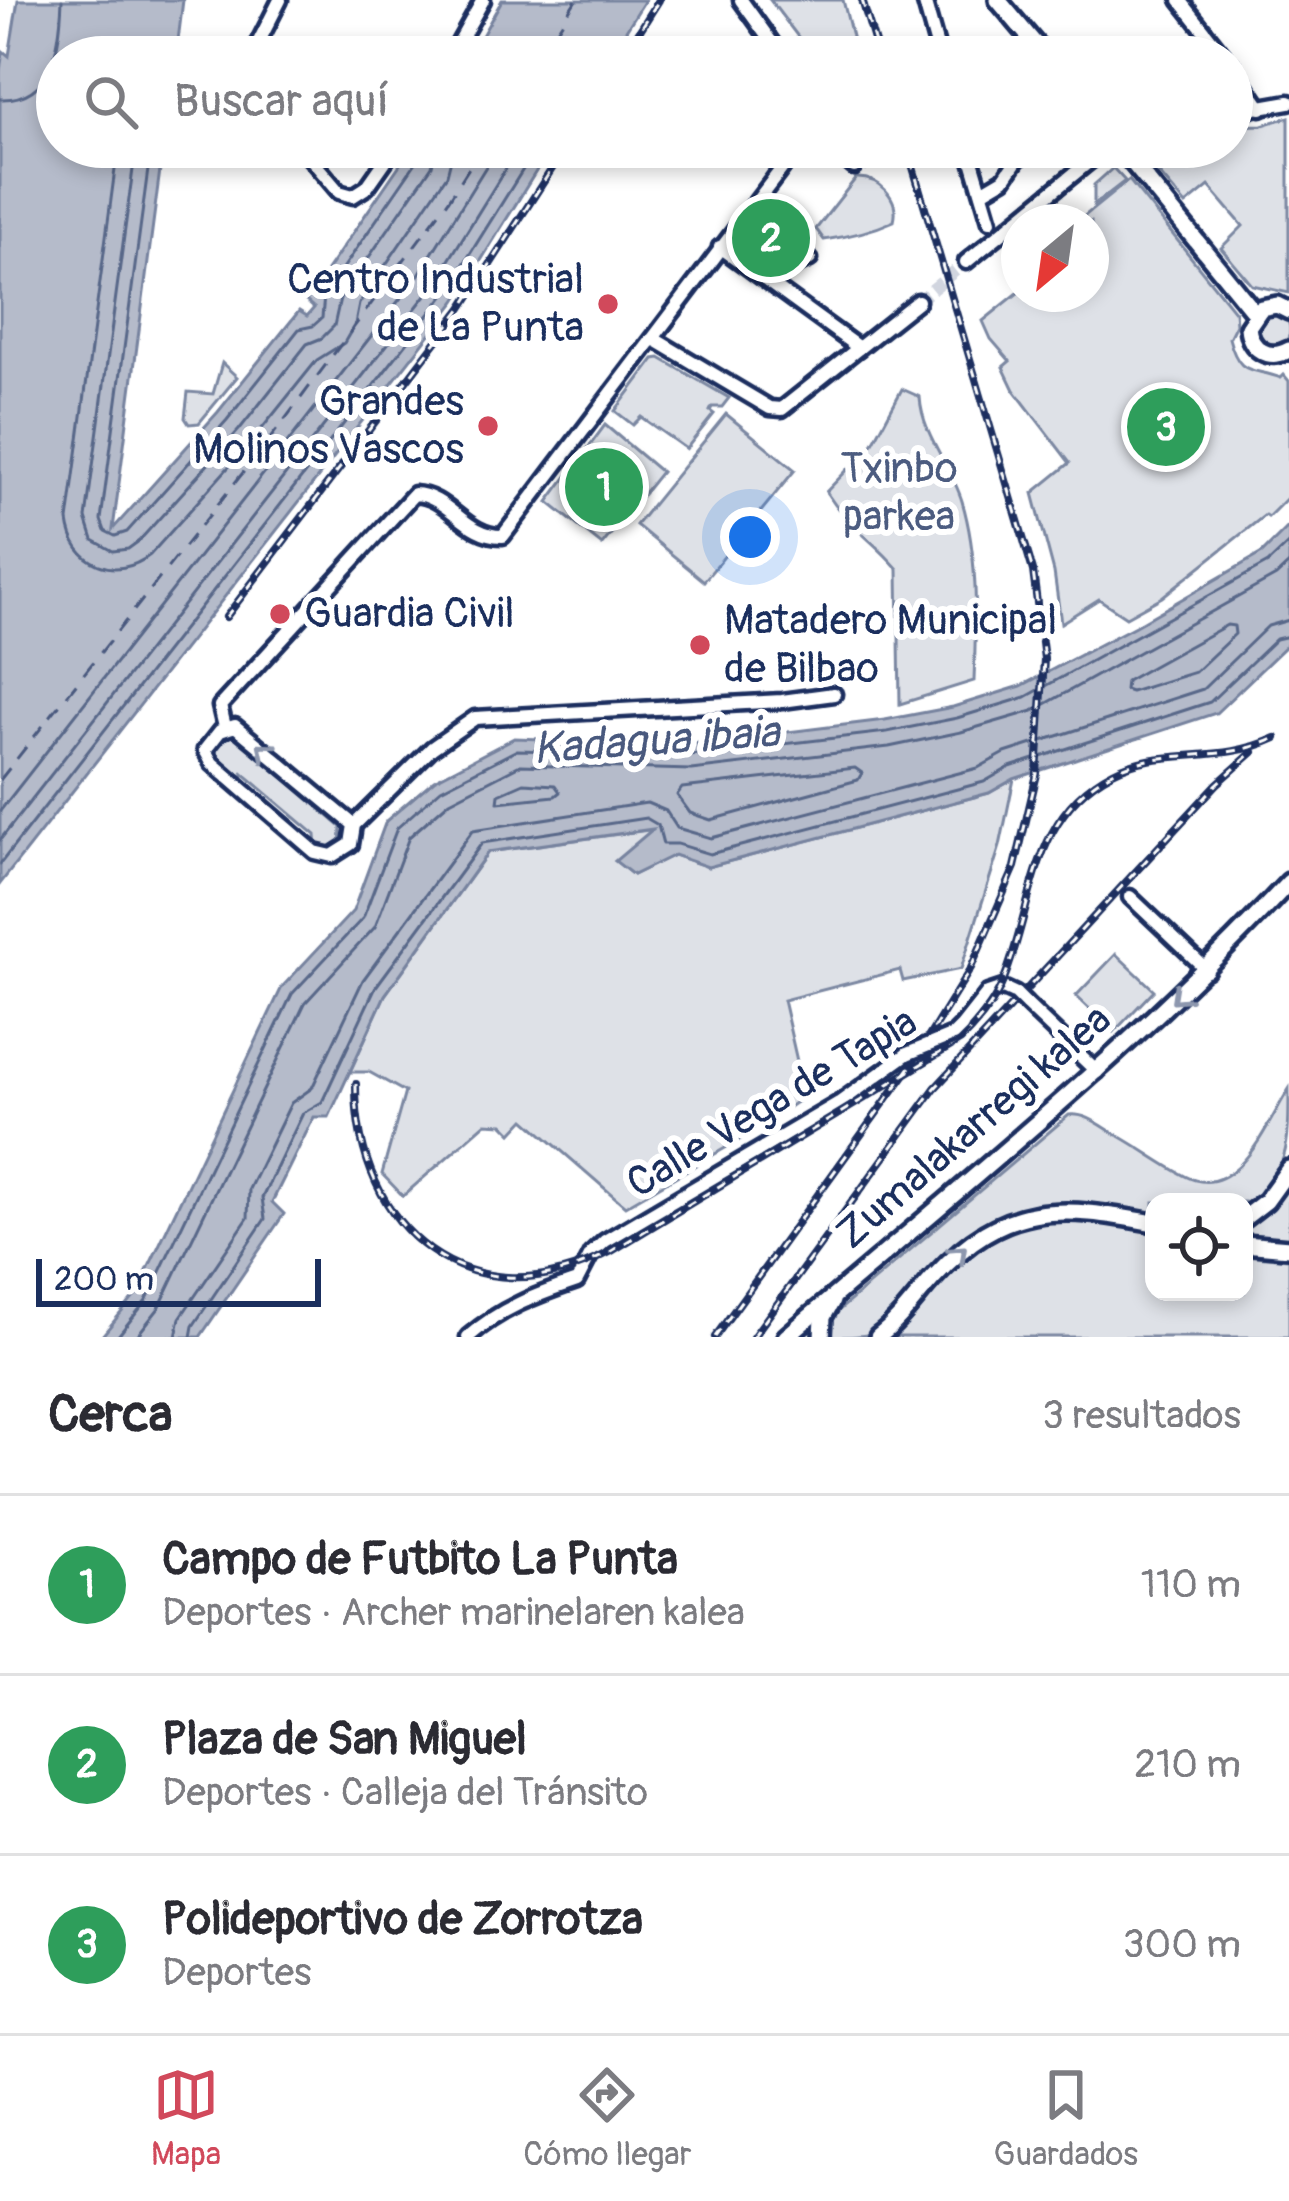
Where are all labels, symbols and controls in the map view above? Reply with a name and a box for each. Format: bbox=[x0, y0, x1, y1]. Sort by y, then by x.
search box bbox=[36, 36, 1253, 168]
icon: search bbox=[78, 69, 144, 135]
text: Buscar aquí bbox=[174, 74, 389, 130]
pin: 2 bbox=[732, 193, 810, 283]
north arrow bbox=[1001, 204, 1109, 312]
place label: Centro Industrial de La Punta bbox=[287, 254, 584, 354]
marker: Centro Industrial de La Punta bbox=[595, 291, 621, 317]
place label: Grandes Molinos Vascos bbox=[193, 376, 464, 476]
pin: 3 bbox=[1127, 382, 1205, 472]
marker: Grandes Molinos Vascos bbox=[475, 413, 501, 439]
pin: 1 bbox=[565, 442, 643, 532]
park label: Txinbo parkea bbox=[840, 443, 958, 543]
your location bbox=[720, 507, 780, 567]
place label: Guardia Civil bbox=[304, 588, 514, 640]
place label: Matadero Municipal de Bilbao bbox=[724, 595, 1057, 695]
marker: Guardia Civil bbox=[267, 601, 293, 627]
marker: Matadero Municipal de Bilbao bbox=[687, 632, 713, 658]
water label: Kadagua ibaia bbox=[531, 704, 783, 778]
one-way arrow bbox=[257, 742, 279, 764]
one-way arrow bbox=[1171, 982, 1192, 1003]
street label: Zumalakarregi kalea bbox=[826, 994, 1122, 1260]
street label: Calle Vega de Tapia bbox=[618, 996, 926, 1210]
map controls bbox=[1145, 1193, 1253, 1301]
button: locate bbox=[1145, 1193, 1253, 1301]
one-way arrow bbox=[945, 1246, 966, 1267]
scale bar bbox=[36, 1253, 321, 1306]
text: 200 m bbox=[54, 1259, 154, 1300]
text: Cerca bbox=[48, 1383, 172, 1447]
text: 3 resultados bbox=[1042, 1391, 1241, 1440]
text: Campo de Futbito La Punta bbox=[162, 1532, 678, 1588]
text: 1 bbox=[79, 1560, 95, 1609]
text: 110 m bbox=[1141, 1560, 1241, 1609]
text: Deportes · Archer marinelaren kalea bbox=[162, 1588, 745, 1637]
text: Plaza de San Miguel bbox=[162, 1712, 527, 1768]
text: 2 bbox=[76, 1740, 98, 1789]
text: 210 m bbox=[1134, 1740, 1241, 1789]
text: Deportes · Calleja del Tránsito bbox=[162, 1768, 648, 1817]
text: Polideportivo de Zorrotza bbox=[162, 1892, 643, 1948]
text: 3 bbox=[76, 1920, 98, 1969]
text: 300 m bbox=[1123, 1920, 1241, 1969]
text: Deportes bbox=[162, 1948, 311, 1997]
tab: Mapa bbox=[151, 2062, 221, 2175]
tab: Cómo llegar bbox=[523, 2062, 691, 2175]
tab: Guardados bbox=[994, 2062, 1138, 2175]

